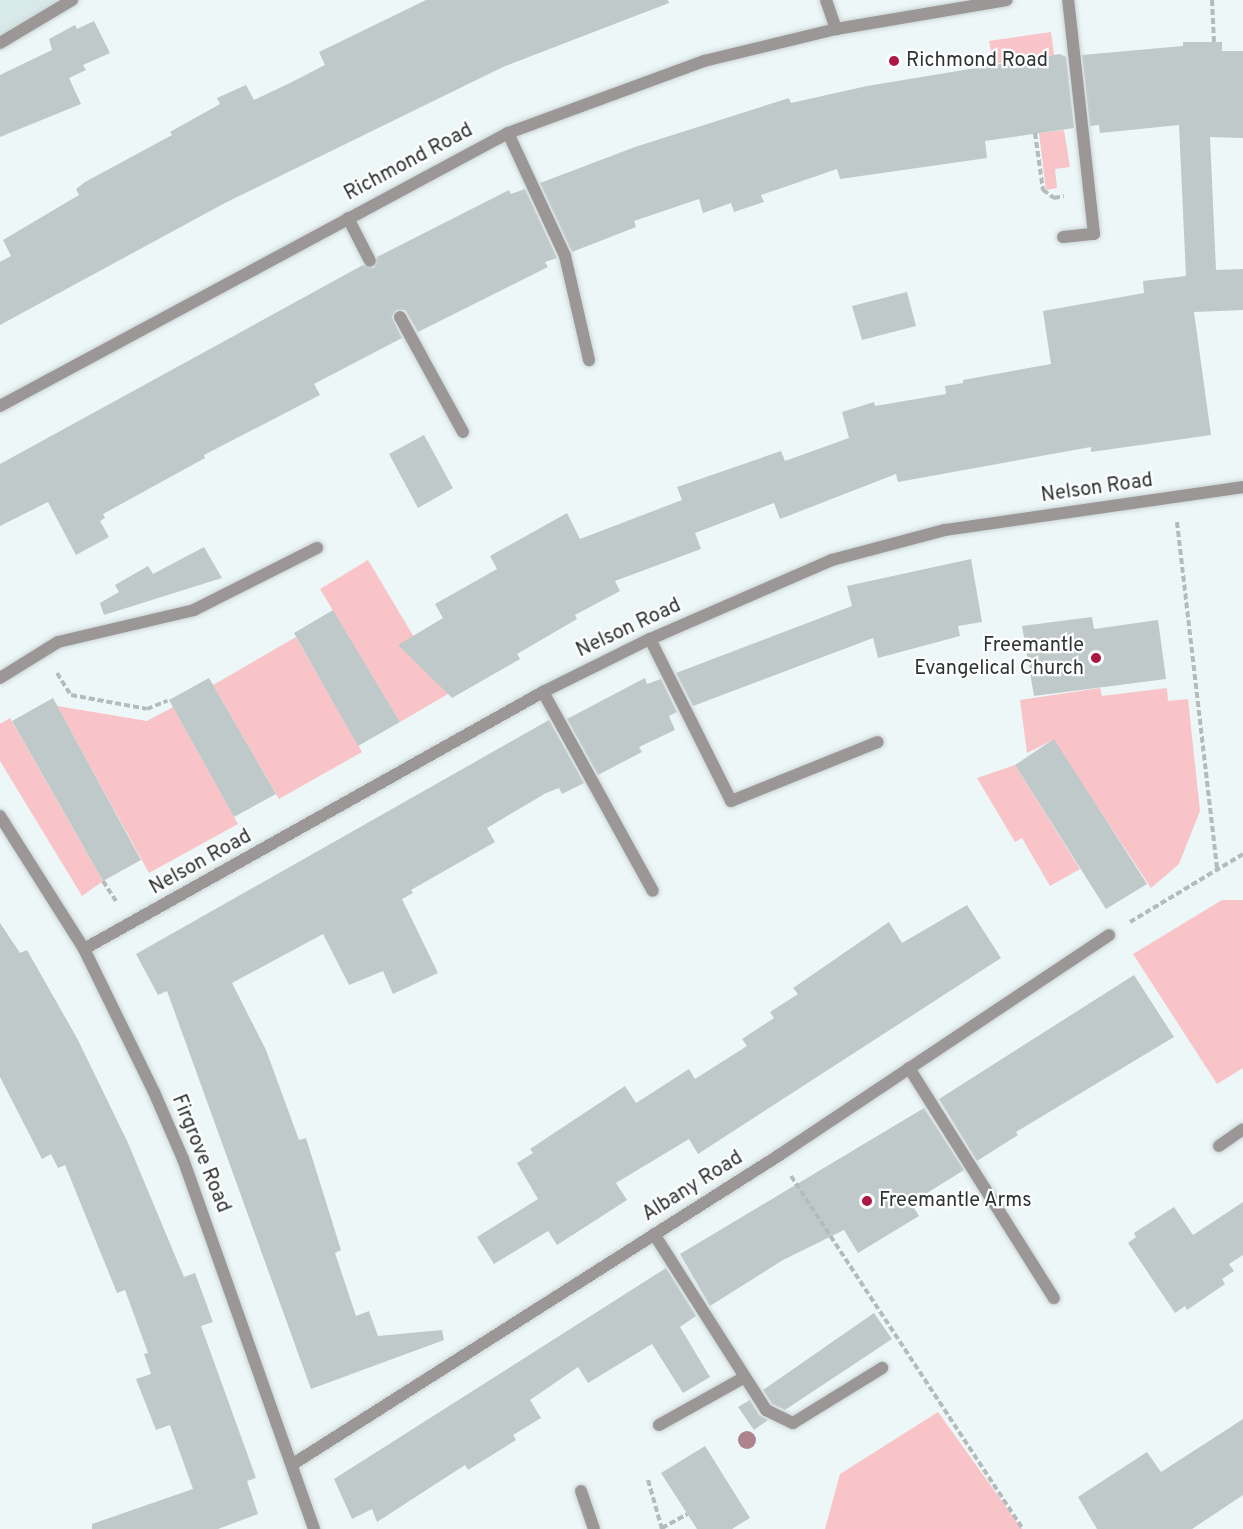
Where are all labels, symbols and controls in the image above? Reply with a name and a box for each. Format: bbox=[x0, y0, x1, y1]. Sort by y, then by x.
place label: Richmond Road bbox=[906, 49, 1048, 73]
marker: Richmond Road bbox=[887, 54, 901, 68]
street label: Richmond Road bbox=[341, 119, 477, 207]
street label: Nelson Road bbox=[1040, 469, 1154, 509]
street label: Nelson Road bbox=[573, 594, 685, 664]
place label: Freemantle Evangelical Church bbox=[914, 634, 1084, 681]
marker: Freemantle Evangelical Church bbox=[1089, 651, 1103, 665]
street label: Nelson Road bbox=[146, 825, 256, 901]
street label: Firgrove Road bbox=[165, 1091, 235, 1217]
street label: Albany Road bbox=[638, 1147, 748, 1227]
place label: Freemantle Arms bbox=[879, 1189, 1032, 1213]
marker: Freemantle Arms bbox=[860, 1194, 874, 1208]

